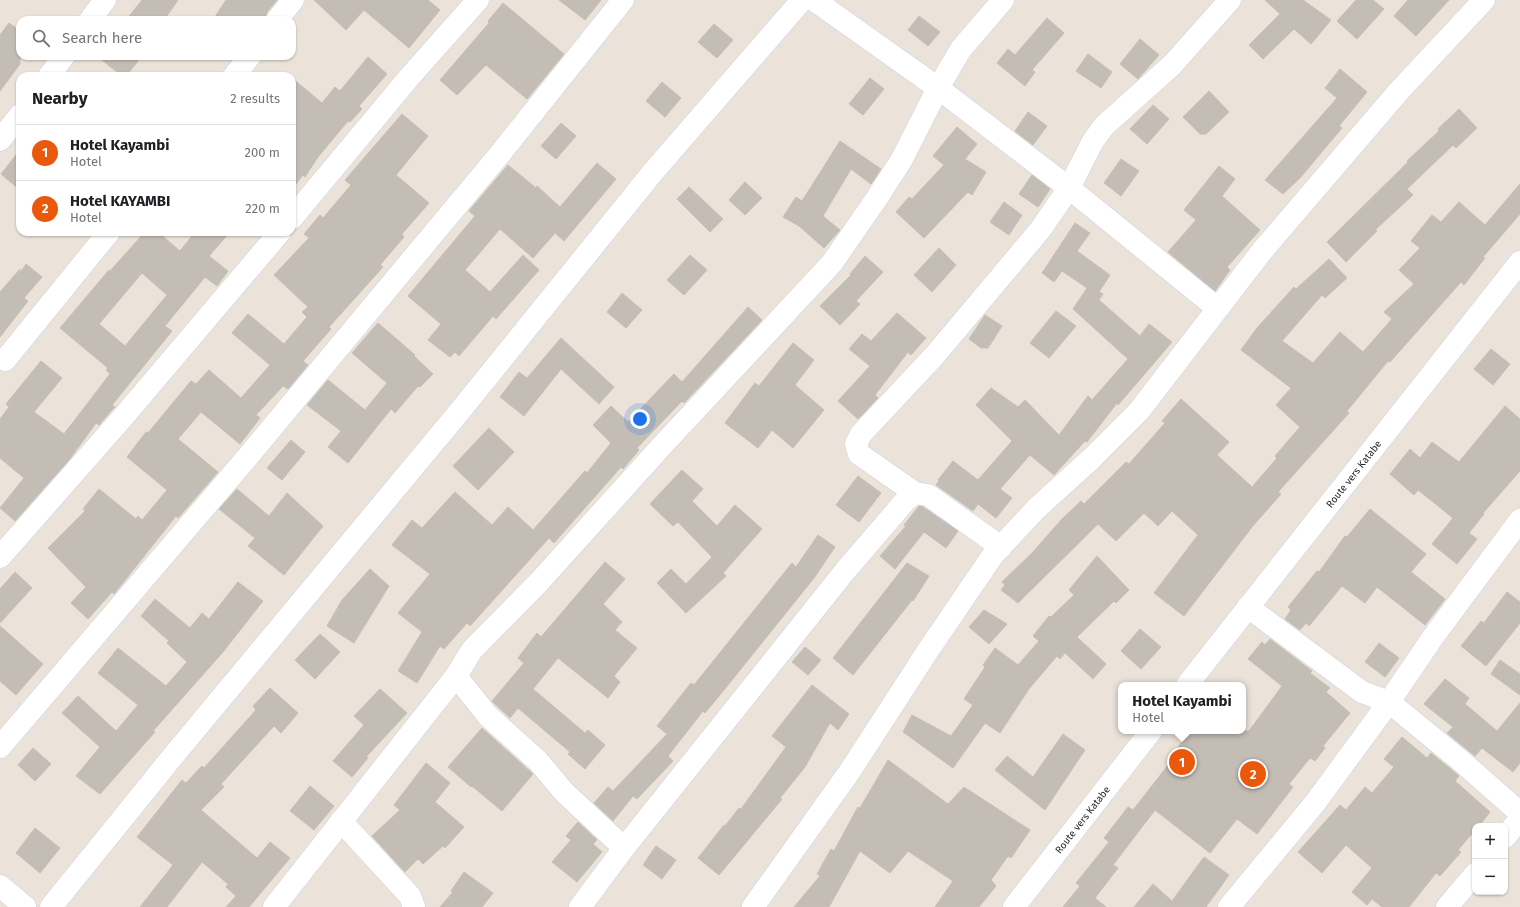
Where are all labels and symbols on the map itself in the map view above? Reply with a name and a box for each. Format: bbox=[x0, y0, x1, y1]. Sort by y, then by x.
your location bbox=[630, 409, 650, 429]
street label: Route vers Katabe bbox=[1324, 438, 1384, 510]
pin: 1 bbox=[1169, 747, 1195, 777]
pin: 2 bbox=[1240, 759, 1266, 789]
street label: Route vers Katabe bbox=[1053, 784, 1113, 856]

